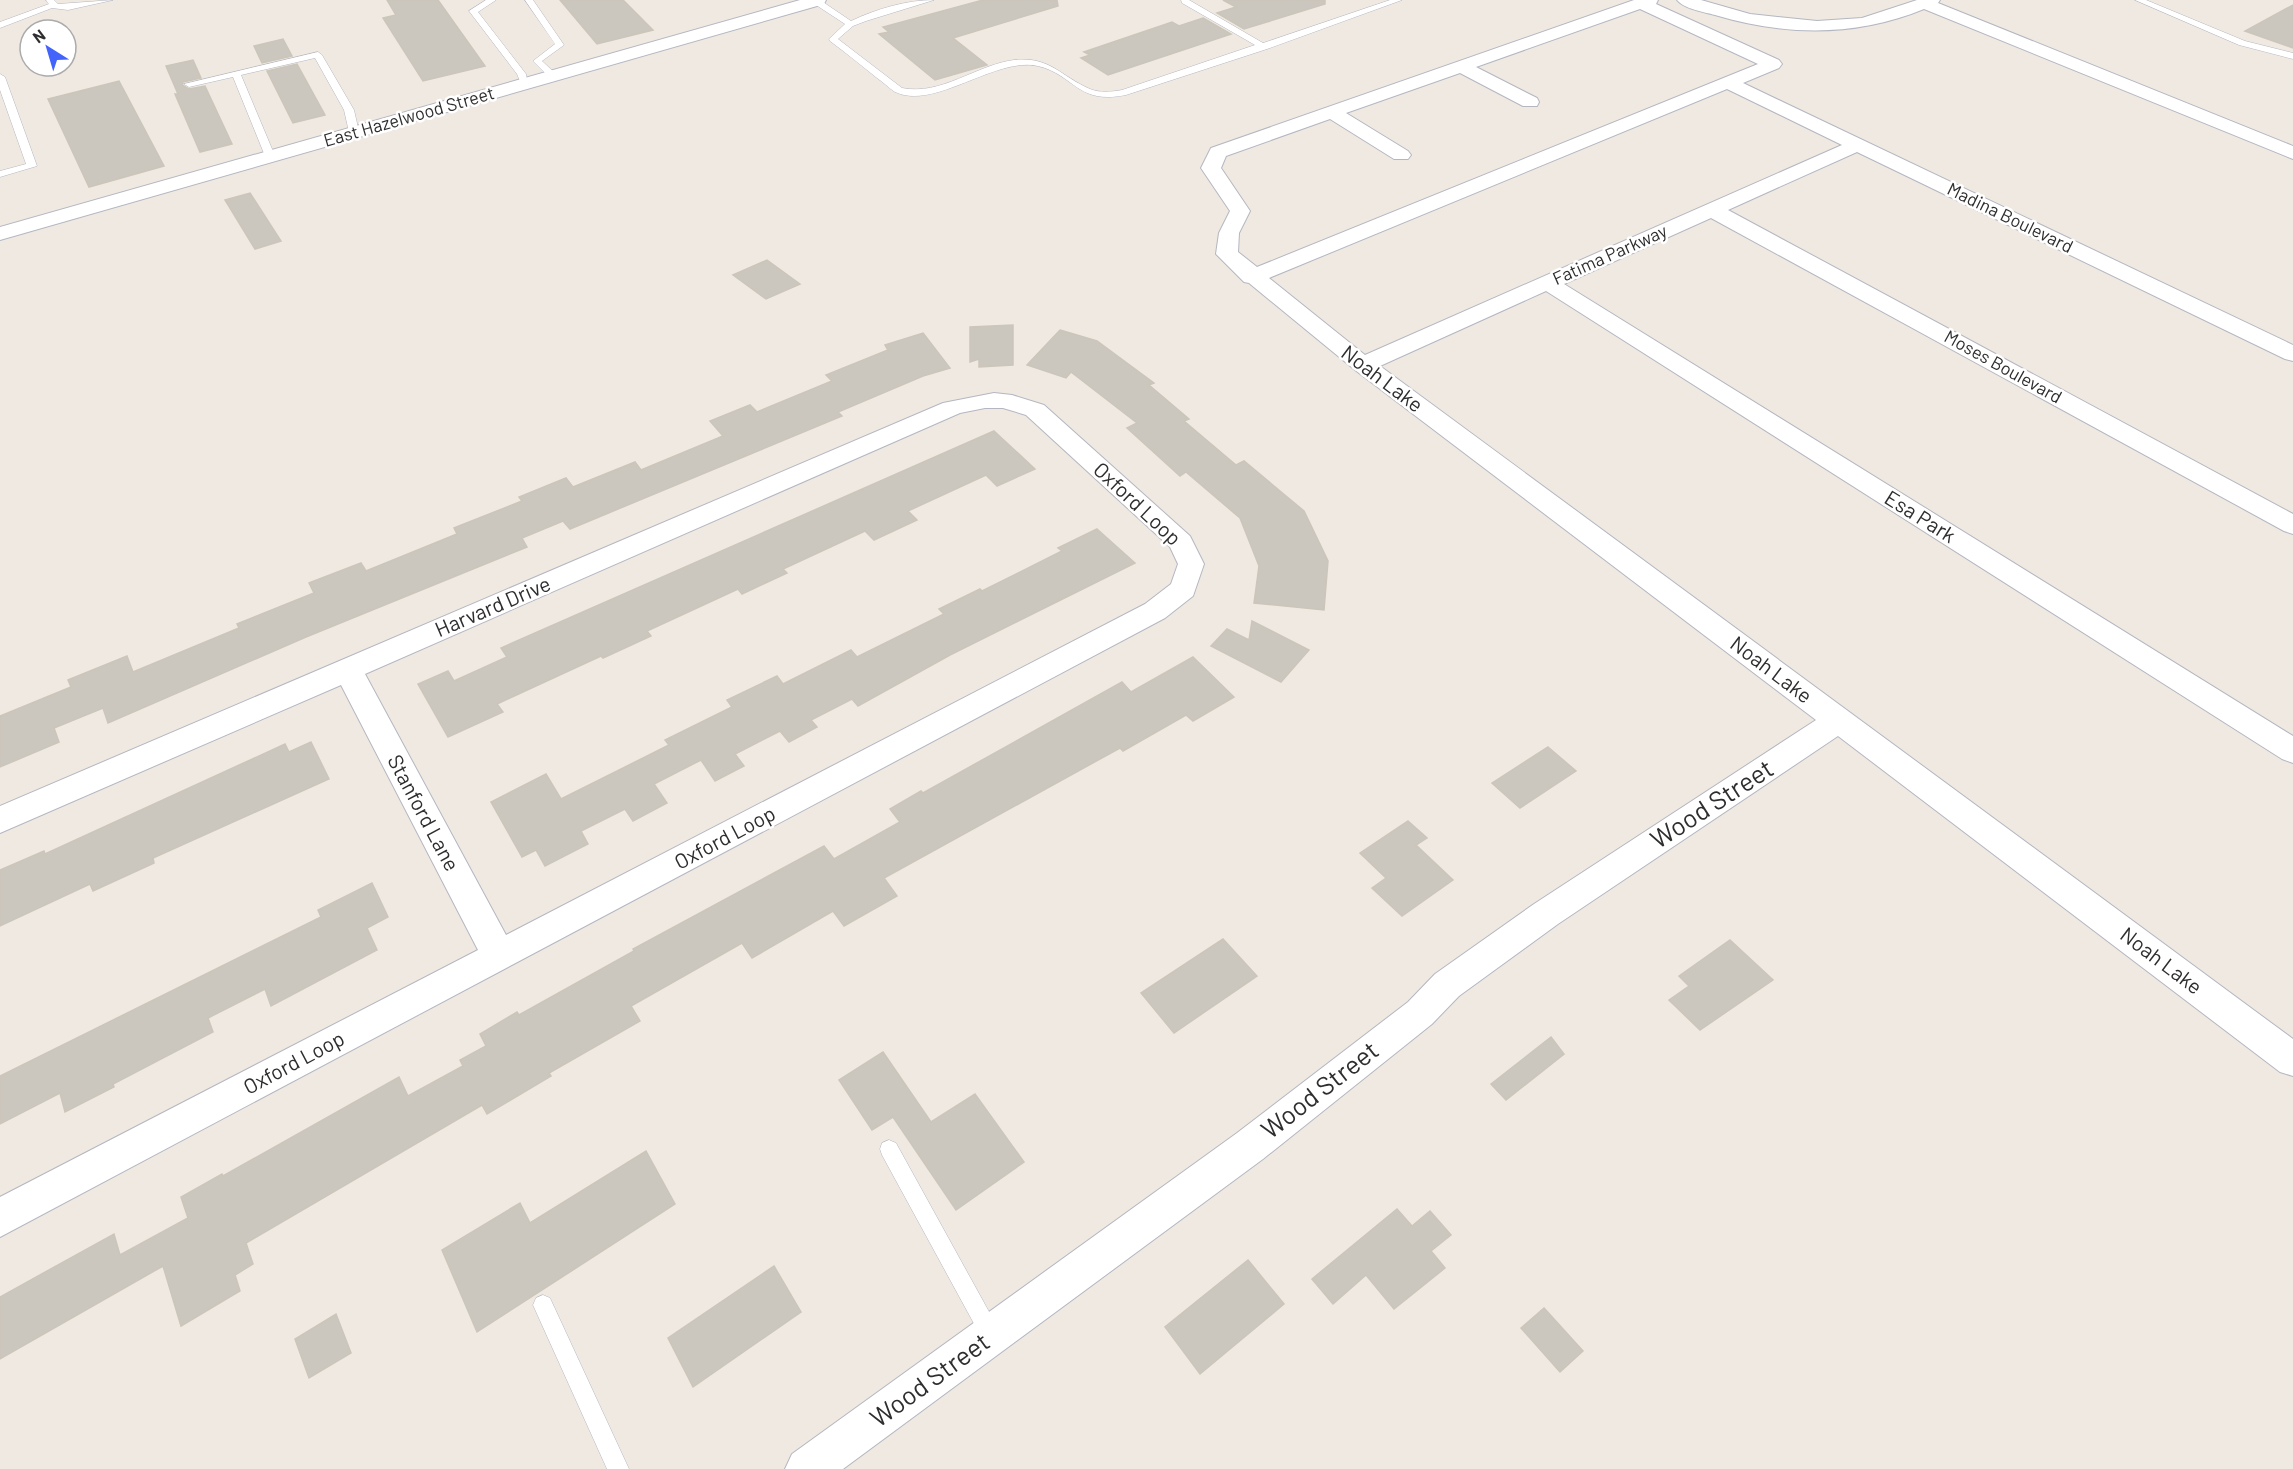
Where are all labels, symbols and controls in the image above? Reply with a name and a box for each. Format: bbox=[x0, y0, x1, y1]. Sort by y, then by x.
north arrow bbox=[18, 18, 78, 78]
text: N bbox=[29, 25, 49, 46]
street label: East Hazelwood Street bbox=[321, 81, 497, 151]
street label: Madina Boulevard bbox=[1944, 177, 2077, 257]
street label: Fatima Parkway bbox=[1549, 219, 1670, 289]
street label: Moses Boulevard bbox=[1941, 325, 2066, 408]
street label: Noah Lake bbox=[1337, 339, 1429, 417]
street label: Oxford Loop bbox=[1089, 456, 1187, 550]
street label: Esa Park bbox=[1881, 484, 1961, 547]
street label: Harvard Drive bbox=[431, 570, 554, 641]
street label: Noah Lake bbox=[1726, 630, 1818, 708]
street label: Stanford Lane bbox=[383, 750, 465, 875]
street label: Wood Street bbox=[1644, 752, 1778, 854]
street label: Oxford Loop bbox=[670, 800, 779, 874]
street label: Noah Lake bbox=[2116, 921, 2208, 999]
street label: Oxford Loop bbox=[239, 1025, 348, 1099]
street label: Wood Street bbox=[1254, 1033, 1384, 1144]
street label: Wood Street bbox=[863, 1325, 995, 1433]

